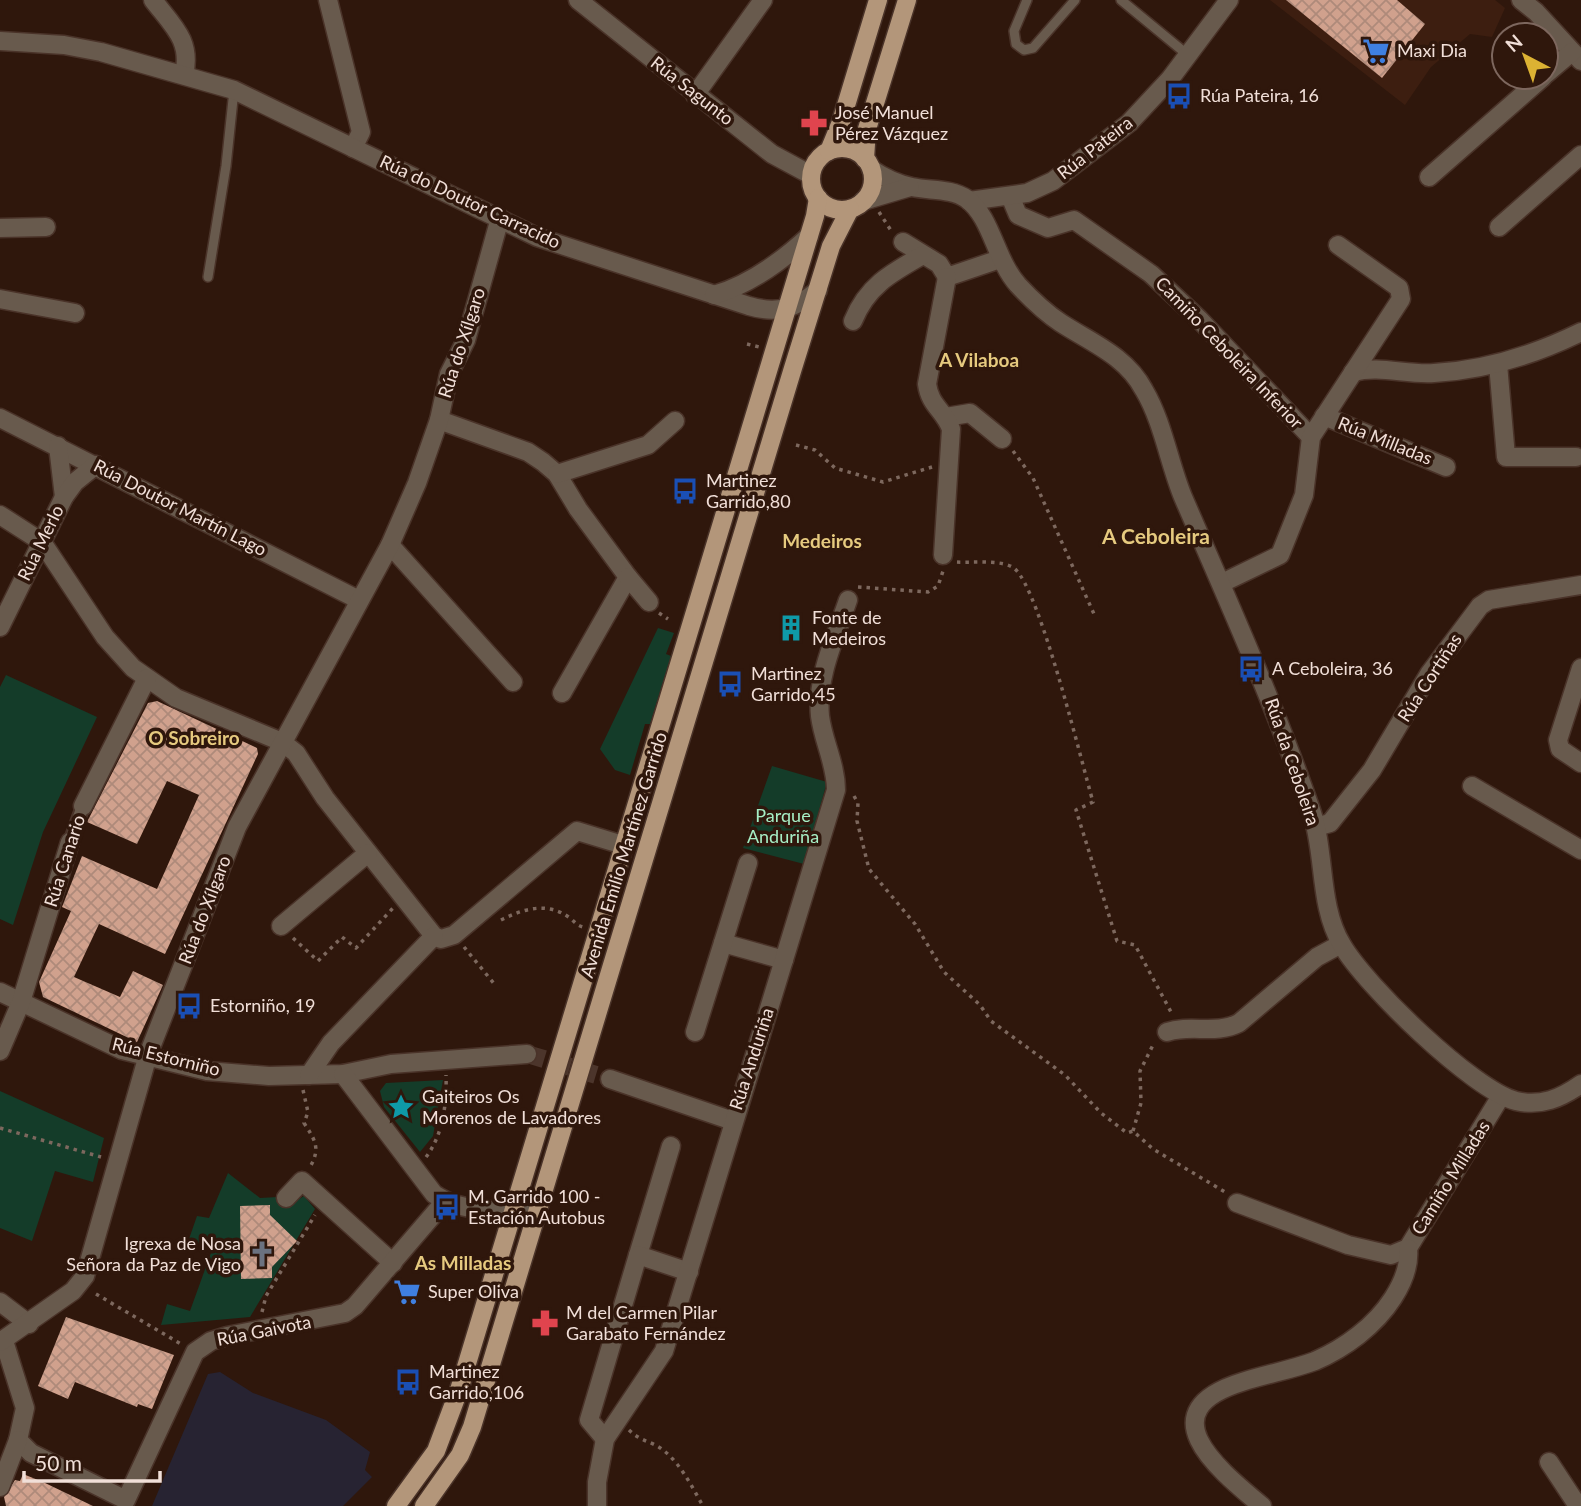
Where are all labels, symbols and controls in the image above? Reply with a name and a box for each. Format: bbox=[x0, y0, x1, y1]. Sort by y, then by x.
north arrow bbox=[1490, 21, 1560, 91]
text: N bbox=[1500, 29, 1527, 56]
supermarket icon: Maxi Dia bbox=[1361, 36, 1391, 66]
place label: Maxi Dia bbox=[1397, 39, 1467, 61]
street label: Rúa Sagunto bbox=[647, 51, 738, 129]
bus stop icon: Rúa Pateira, 16 bbox=[1164, 81, 1194, 111]
place label: Rúa Pateira, 16 bbox=[1200, 84, 1319, 106]
place label: José Manuel Pérez Vázquez bbox=[835, 101, 948, 144]
pharmacy icon: José Manuel Pérez Vázquez bbox=[799, 108, 829, 138]
street label: Rúa Pateira bbox=[1052, 111, 1136, 183]
street label: Rúa do Doutor Carracido bbox=[377, 150, 564, 253]
street label: Camiño Ceboleira Inferior bbox=[1151, 272, 1308, 433]
street label: Rúa do Xílgaro bbox=[433, 285, 489, 401]
district label: A Vilaboa bbox=[938, 348, 1019, 371]
street label: Rúa Milladas bbox=[1335, 411, 1436, 469]
street label: Rúa Doutor Martín Lago bbox=[90, 454, 271, 560]
place label: Martinez Garrido,80 bbox=[706, 469, 791, 512]
bus stop icon: Martinez Garrido,80 bbox=[670, 476, 700, 506]
street label: Rúa Merlo bbox=[12, 501, 68, 584]
district label: A Ceboleira bbox=[1101, 523, 1210, 548]
district label: Medeiros bbox=[782, 529, 862, 552]
place label: Fonte de Medeiros bbox=[812, 606, 886, 649]
building icon: Fonte de Medeiros bbox=[776, 613, 806, 643]
street label: Rúa Cortiñas bbox=[1392, 629, 1466, 726]
bus stop icon: A Ceboleira, 36 bbox=[1236, 654, 1266, 684]
place label: A Ceboleira, 36 bbox=[1272, 657, 1393, 679]
place label: Martinez Garrido,45 bbox=[751, 662, 836, 705]
bus stop icon: Martinez Garrido,45 bbox=[715, 669, 745, 699]
street label: Rúa da Ceboleira bbox=[1261, 695, 1325, 828]
district label: O Sobreiro bbox=[148, 726, 240, 749]
street label: Avenida Emilio Martínez Garrido bbox=[575, 729, 671, 980]
park label: Parque Anduriña bbox=[747, 804, 819, 847]
street label: Rúa Canario bbox=[39, 812, 89, 910]
street label: Rúa do Xílgaro bbox=[173, 852, 235, 967]
bus stop icon: Estorniño, 19 bbox=[174, 991, 204, 1021]
place label: Estorniño, 19 bbox=[210, 994, 315, 1016]
street label: Rúa Anduriña bbox=[724, 1005, 778, 1113]
street label: Rúa Estorniño bbox=[110, 1032, 222, 1080]
place label: Gaiteiros Os Morenos de Lavadores bbox=[422, 1085, 601, 1128]
place icon: Gaiteiros Os Morenos de Lavadores bbox=[386, 1092, 416, 1122]
street label: Camiño Milladas bbox=[1406, 1116, 1494, 1238]
place label: M. Garrido 100 - Estación Autobus bbox=[468, 1185, 605, 1228]
bus stop icon: M. Garrido 100 - Estación Autobus bbox=[432, 1192, 462, 1222]
place label: Igrexa de Nosa Señora da Paz de Vigo bbox=[66, 1232, 241, 1275]
church icon: Igrexa de Nosa Señora da Paz de Vigo bbox=[247, 1239, 277, 1269]
district label: As Milladas bbox=[414, 1251, 511, 1274]
supermarket icon: Super Oliva bbox=[392, 1277, 422, 1307]
place label: Super Oliva bbox=[428, 1280, 519, 1302]
place label: M del Carmen Pilar Garabato Fernández bbox=[566, 1301, 726, 1344]
pharmacy icon: M del Carmen Pilar Garabato Fernández bbox=[530, 1308, 560, 1338]
street label: Rúa Gaivota bbox=[215, 1310, 313, 1350]
place label: Martinez Garrido,106 bbox=[429, 1360, 524, 1403]
bus stop icon: Martinez Garrido,106 bbox=[393, 1367, 423, 1397]
scale bar bbox=[24, 1440, 161, 1484]
text: 50 m bbox=[35, 1450, 82, 1475]

